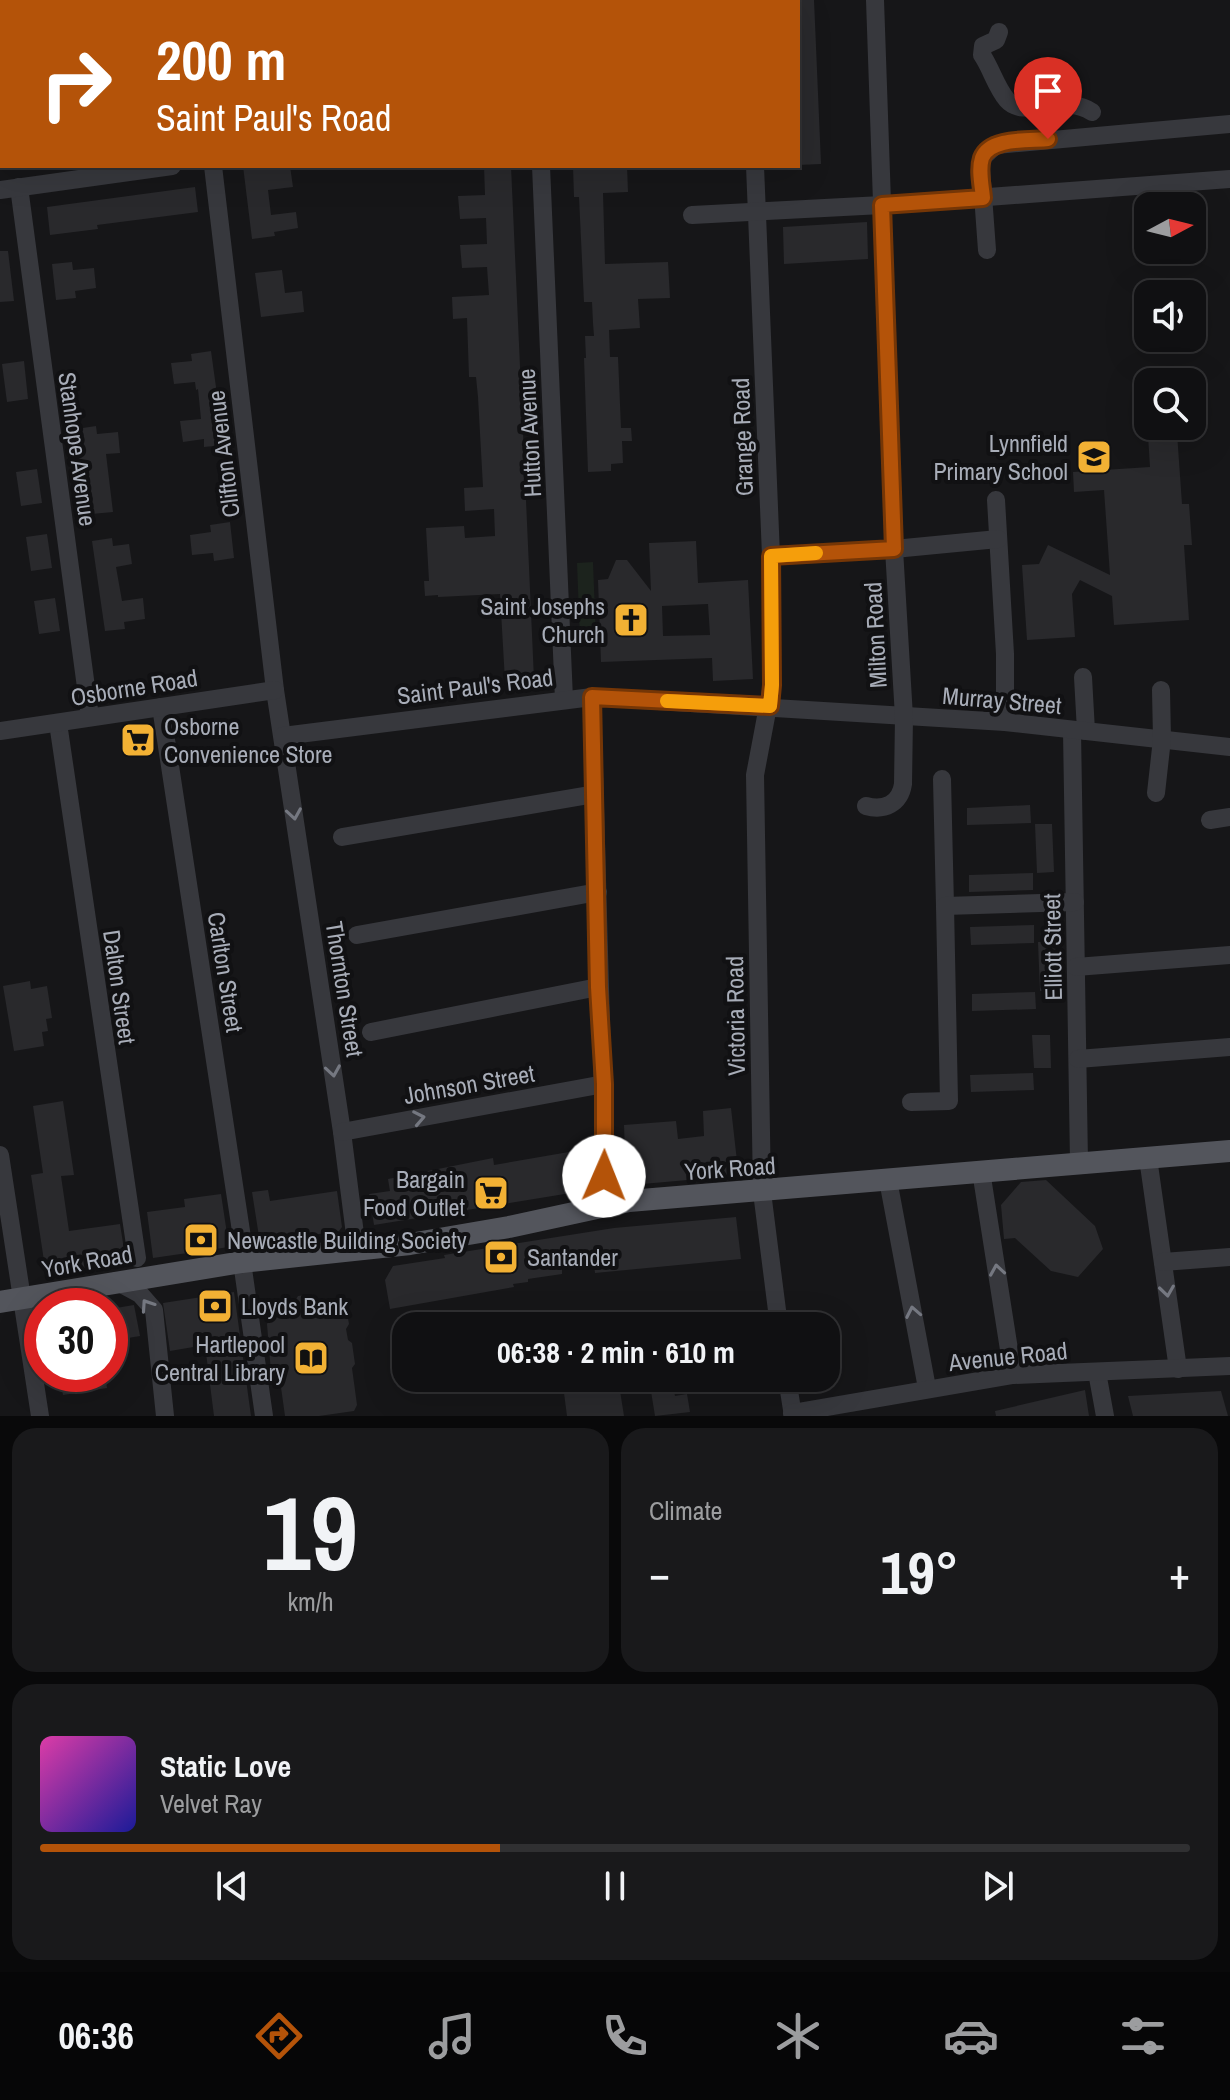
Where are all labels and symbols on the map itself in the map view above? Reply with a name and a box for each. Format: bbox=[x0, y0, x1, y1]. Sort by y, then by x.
pin bbox=[1014, 57, 1082, 139]
north arrow bbox=[1134, 192, 1206, 264]
street label: Hutton Avenue bbox=[510, 368, 548, 498]
street label: Stanhope Avenue bbox=[51, 370, 105, 528]
street label: Grange Road bbox=[724, 377, 760, 497]
street label: Clifton Avenue bbox=[199, 389, 247, 519]
place label: Lynnfield Primary School bbox=[933, 427, 1068, 487]
school or university icon: Lynnfield Primary School bbox=[1075, 438, 1113, 476]
street label: Milton Road bbox=[856, 581, 894, 689]
place label: Saint Josephs Church bbox=[480, 590, 605, 650]
church icon: Saint Josephs Church bbox=[612, 601, 650, 639]
street label: Osborne Road bbox=[68, 661, 200, 713]
street label: Saint Paul's Road bbox=[395, 661, 555, 711]
street label: Murray Street bbox=[941, 679, 1063, 721]
place label: Osborne Convenience Store bbox=[164, 710, 332, 770]
supermarket icon: Osborne Convenience Store bbox=[119, 721, 157, 759]
one-way arrow bbox=[285, 807, 302, 820]
street label: Elliott Street bbox=[1035, 893, 1069, 1001]
street label: Carlton Street bbox=[201, 910, 251, 1035]
street label: Thornton Street bbox=[318, 919, 372, 1060]
street label: Dalton Street bbox=[96, 928, 144, 1047]
street label: Victoria Road bbox=[718, 956, 752, 1076]
street label: Johnson Street bbox=[401, 1057, 537, 1111]
one-way arrow bbox=[324, 1064, 341, 1078]
one-way arrow bbox=[412, 1110, 426, 1127]
position arrow bbox=[562, 1134, 646, 1218]
street label: York Road bbox=[683, 1149, 777, 1187]
place label: Bargain Food Outlet bbox=[363, 1163, 466, 1223]
supermarket icon: Bargain Food Outlet bbox=[472, 1174, 510, 1212]
bank icon: Newcastle Building Society bbox=[182, 1221, 220, 1259]
place label: Newcastle Building Society bbox=[227, 1224, 467, 1256]
street label: York Road bbox=[39, 1237, 135, 1285]
bank icon: Santander bbox=[482, 1238, 520, 1276]
place label: Santander bbox=[527, 1241, 618, 1273]
one-way arrow bbox=[989, 1263, 1006, 1277]
one-way arrow bbox=[1158, 1284, 1175, 1298]
bank icon: Lloyds Bank bbox=[196, 1287, 234, 1325]
speed limit sign: 30 bbox=[24, 1288, 128, 1392]
place label: Lloyds Bank bbox=[241, 1290, 348, 1322]
one-way arrow bbox=[142, 1299, 157, 1314]
one-way arrow bbox=[905, 1305, 922, 1318]
place label: Hartlepool Central Library bbox=[155, 1328, 285, 1388]
street label: Avenue Road bbox=[946, 1334, 1069, 1378]
library icon: Hartlepool Central Library bbox=[292, 1339, 330, 1377]

